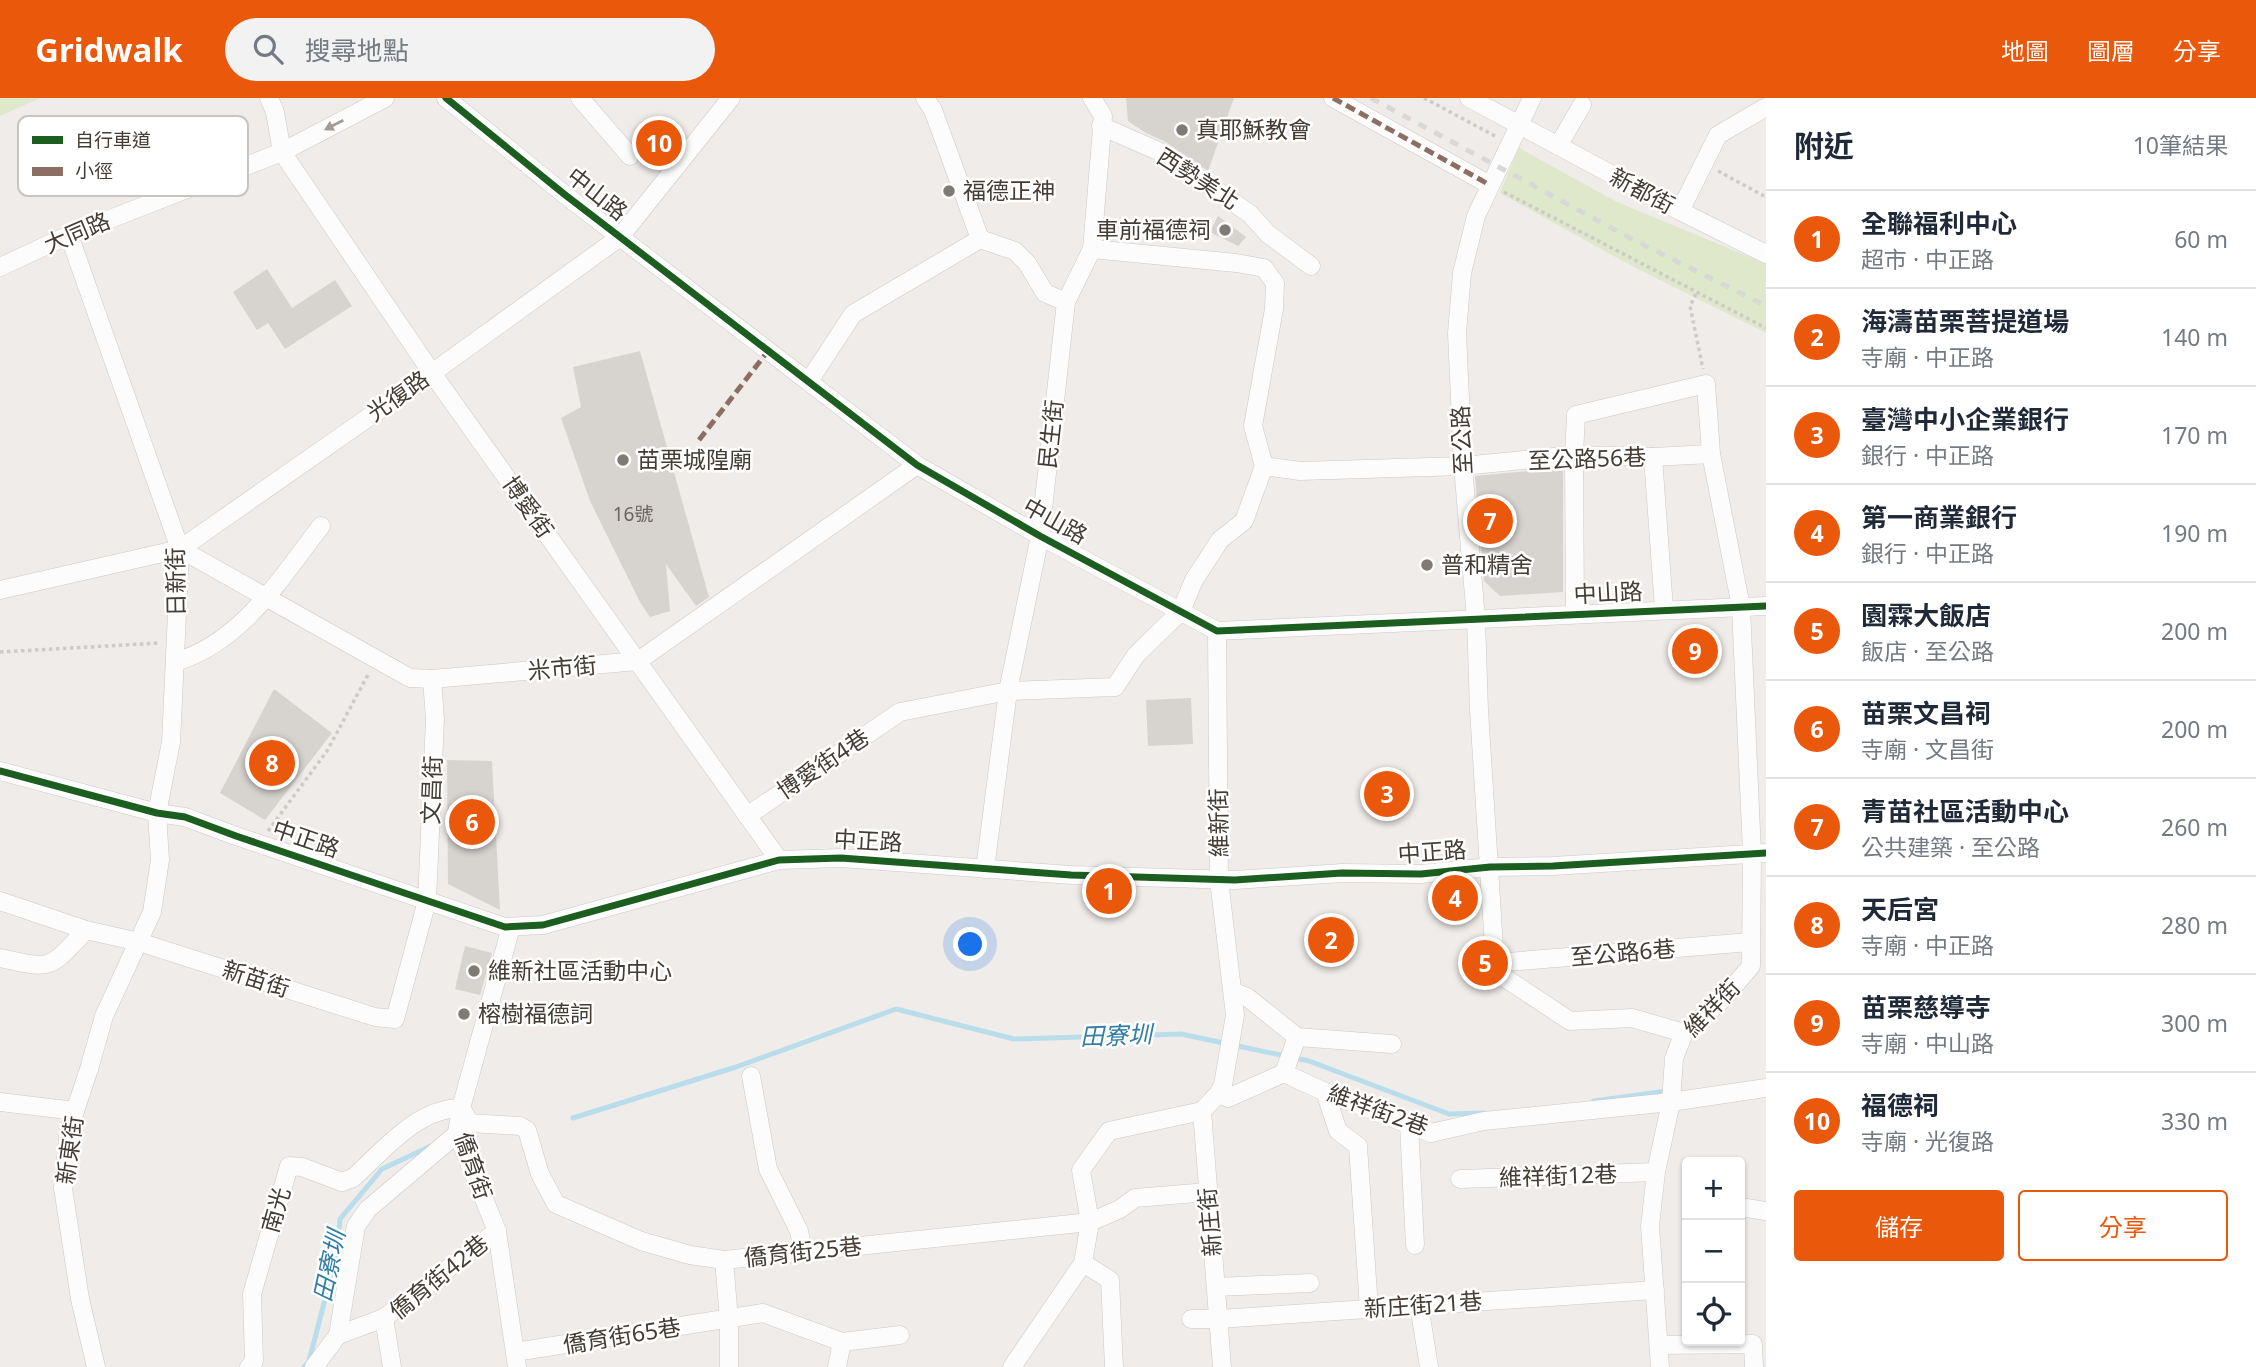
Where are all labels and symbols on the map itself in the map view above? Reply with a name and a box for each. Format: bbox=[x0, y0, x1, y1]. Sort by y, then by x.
place label: 真耶穌教會 bbox=[1196, 113, 1311, 145]
legend bbox=[18, 116, 248, 196]
pin: 10 bbox=[636, 117, 682, 169]
one-way arrow bbox=[324, 119, 344, 130]
marker: 真耶穌教會 bbox=[1174, 122, 1190, 138]
text: 自行車道 bbox=[75, 127, 151, 153]
street label: 西勢美北 bbox=[1151, 140, 1246, 217]
text: 小徑 bbox=[75, 158, 113, 184]
street label: 中山路 bbox=[561, 159, 635, 227]
street label: 新都街 bbox=[1604, 160, 1680, 220]
place label: 福德正神 bbox=[963, 174, 1055, 206]
marker: 福德正神 bbox=[941, 183, 957, 199]
street label: 大同路 bbox=[39, 204, 115, 260]
place label: 車前福德祠 bbox=[1096, 213, 1211, 245]
marker: 車前福德祠 bbox=[1217, 222, 1233, 238]
street label: 光復路 bbox=[360, 362, 435, 428]
street label: 民生街 bbox=[1030, 398, 1070, 470]
street label: 至公路 bbox=[1443, 405, 1479, 475]
street label: 至公路56巷 bbox=[1527, 440, 1647, 476]
place label: 苗栗城隍廟 bbox=[637, 443, 752, 475]
marker: 苗栗城隍廟 bbox=[615, 452, 631, 468]
street label: 博愛街 bbox=[496, 469, 562, 544]
street label: 中山路 bbox=[1018, 489, 1093, 551]
pin: 7 bbox=[1467, 495, 1513, 547]
house number: 16號 bbox=[613, 501, 653, 527]
street label: 日新街 bbox=[158, 547, 192, 617]
place label: 普和精舍 bbox=[1441, 548, 1533, 580]
marker: 普和精舍 bbox=[1419, 557, 1435, 573]
street label: 中山路 bbox=[1573, 574, 1643, 610]
pin: 9 bbox=[1672, 625, 1718, 677]
street label: 米市街 bbox=[526, 648, 598, 686]
street label: 博愛街4巷 bbox=[770, 721, 875, 806]
pin: 8 bbox=[249, 737, 295, 789]
street label: 文昌街 bbox=[414, 755, 448, 825]
pin: 3 bbox=[1364, 768, 1410, 820]
street label: 維新街 bbox=[1201, 788, 1235, 858]
pin: 6 bbox=[449, 796, 495, 848]
street label: 中正路 bbox=[268, 812, 344, 864]
street label: 中正路 bbox=[833, 822, 903, 858]
street label: 中正路 bbox=[1396, 833, 1467, 869]
pin: 1 bbox=[1086, 865, 1132, 917]
pin: 4 bbox=[1432, 872, 1478, 924]
pin: 2 bbox=[1308, 914, 1354, 966]
your location bbox=[953, 927, 987, 961]
street label: 至公路6巷 bbox=[1569, 931, 1677, 973]
pin: 5 bbox=[1462, 937, 1508, 989]
street label: 新苗街 bbox=[219, 952, 294, 1004]
place label: 維新社區活動中心 bbox=[488, 954, 672, 986]
marker: 維新社區活動中心 bbox=[466, 963, 482, 979]
street label: 維祥街 bbox=[1676, 971, 1747, 1043]
place label: 榕樹福德詞 bbox=[478, 997, 593, 1029]
marker: 榕樹福德詞 bbox=[456, 1006, 472, 1022]
water label: 田寮圳 bbox=[1079, 1017, 1155, 1052]
street label: 維祥街2巷 bbox=[1323, 1076, 1433, 1142]
street label: 新東街 bbox=[48, 1113, 90, 1186]
street label: 僑育街 bbox=[448, 1128, 500, 1204]
street label: 維祥街12巷 bbox=[1498, 1157, 1618, 1193]
street label: 南光 bbox=[253, 1183, 297, 1236]
street label: 新庄街 bbox=[1190, 1186, 1228, 1258]
water label: 田寮圳 bbox=[305, 1224, 353, 1304]
street label: 僑育街42巷 bbox=[382, 1227, 494, 1326]
street label: 僑育街25巷 bbox=[742, 1229, 863, 1273]
street label: 新庄街21巷 bbox=[1363, 1284, 1483, 1324]
street label: 僑育街65巷 bbox=[561, 1310, 683, 1360]

